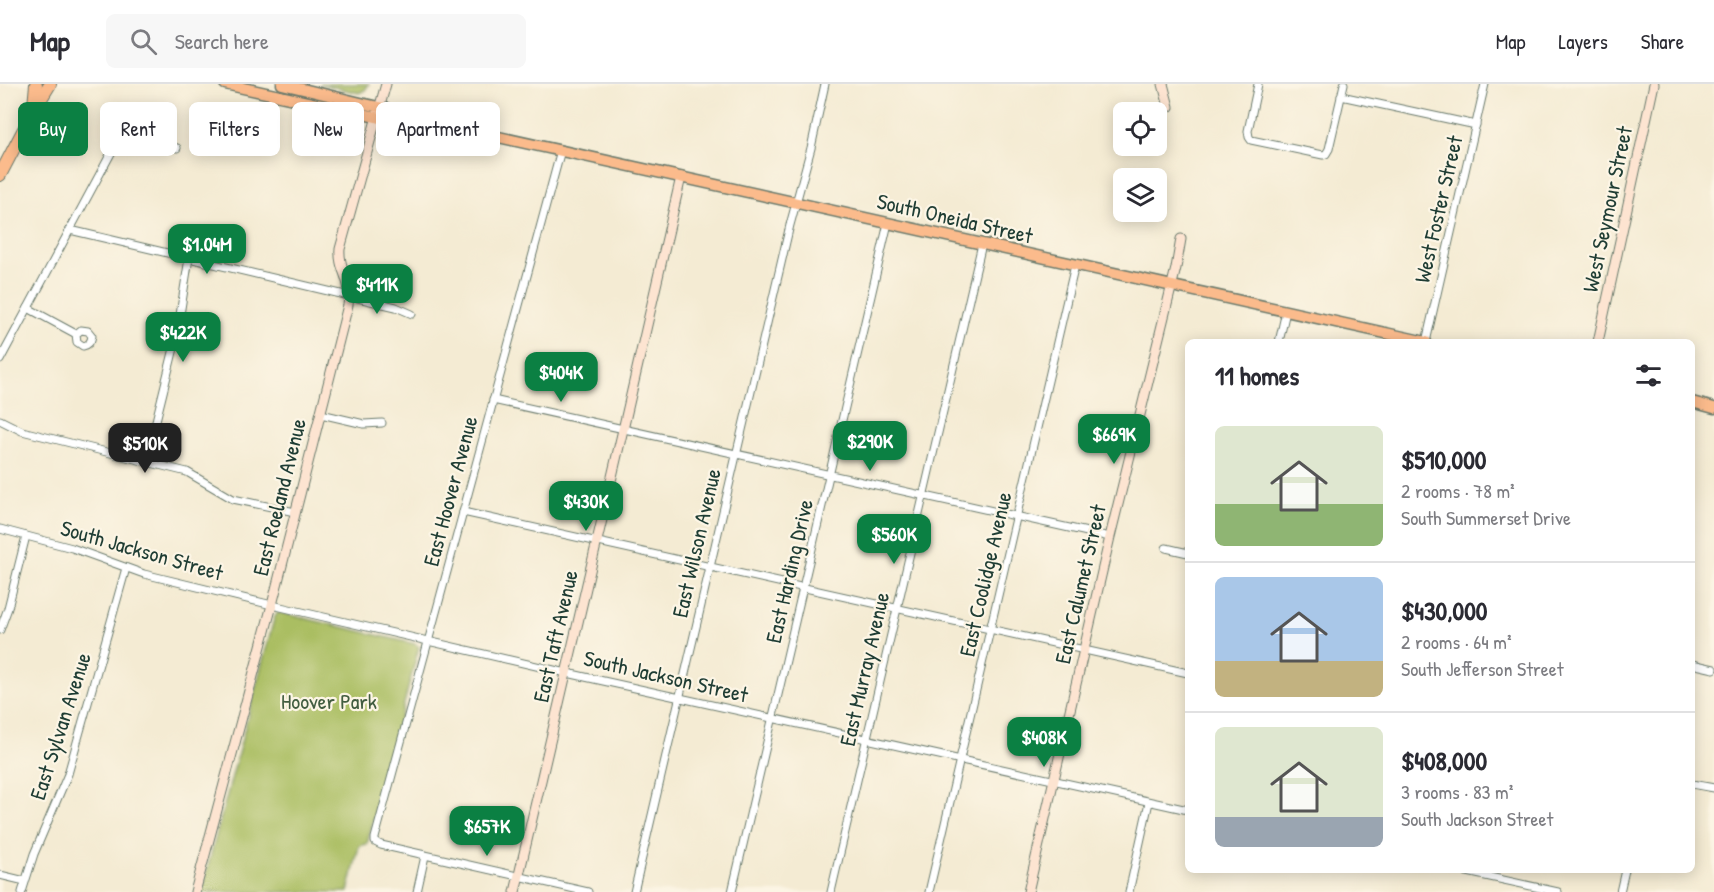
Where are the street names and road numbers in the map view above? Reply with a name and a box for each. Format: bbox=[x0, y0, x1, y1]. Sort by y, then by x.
street label: West Seymour Street bbox=[1575, 123, 1639, 295]
street label: West Foster Street bbox=[1407, 132, 1470, 285]
street label: South Oneida Street bbox=[874, 186, 1036, 251]
street label: East Hoover Avenue bbox=[416, 412, 485, 569]
street label: East Roeland Avenue bbox=[245, 415, 313, 579]
street label: East Wilson Avenue bbox=[664, 465, 728, 620]
street label: East Coolidge Avenue bbox=[951, 489, 1019, 659]
street label: East Harding Drive bbox=[758, 496, 820, 646]
street label: East Calumet Street bbox=[1047, 501, 1113, 666]
street label: South Jackson Street bbox=[57, 512, 227, 588]
street label: East Taft Avenue bbox=[525, 567, 585, 705]
street label: East Murray Avenue bbox=[832, 589, 896, 749]
street label: South Jackson Street bbox=[581, 643, 751, 710]
street label: East Sylvan Avenue bbox=[22, 648, 98, 803]

